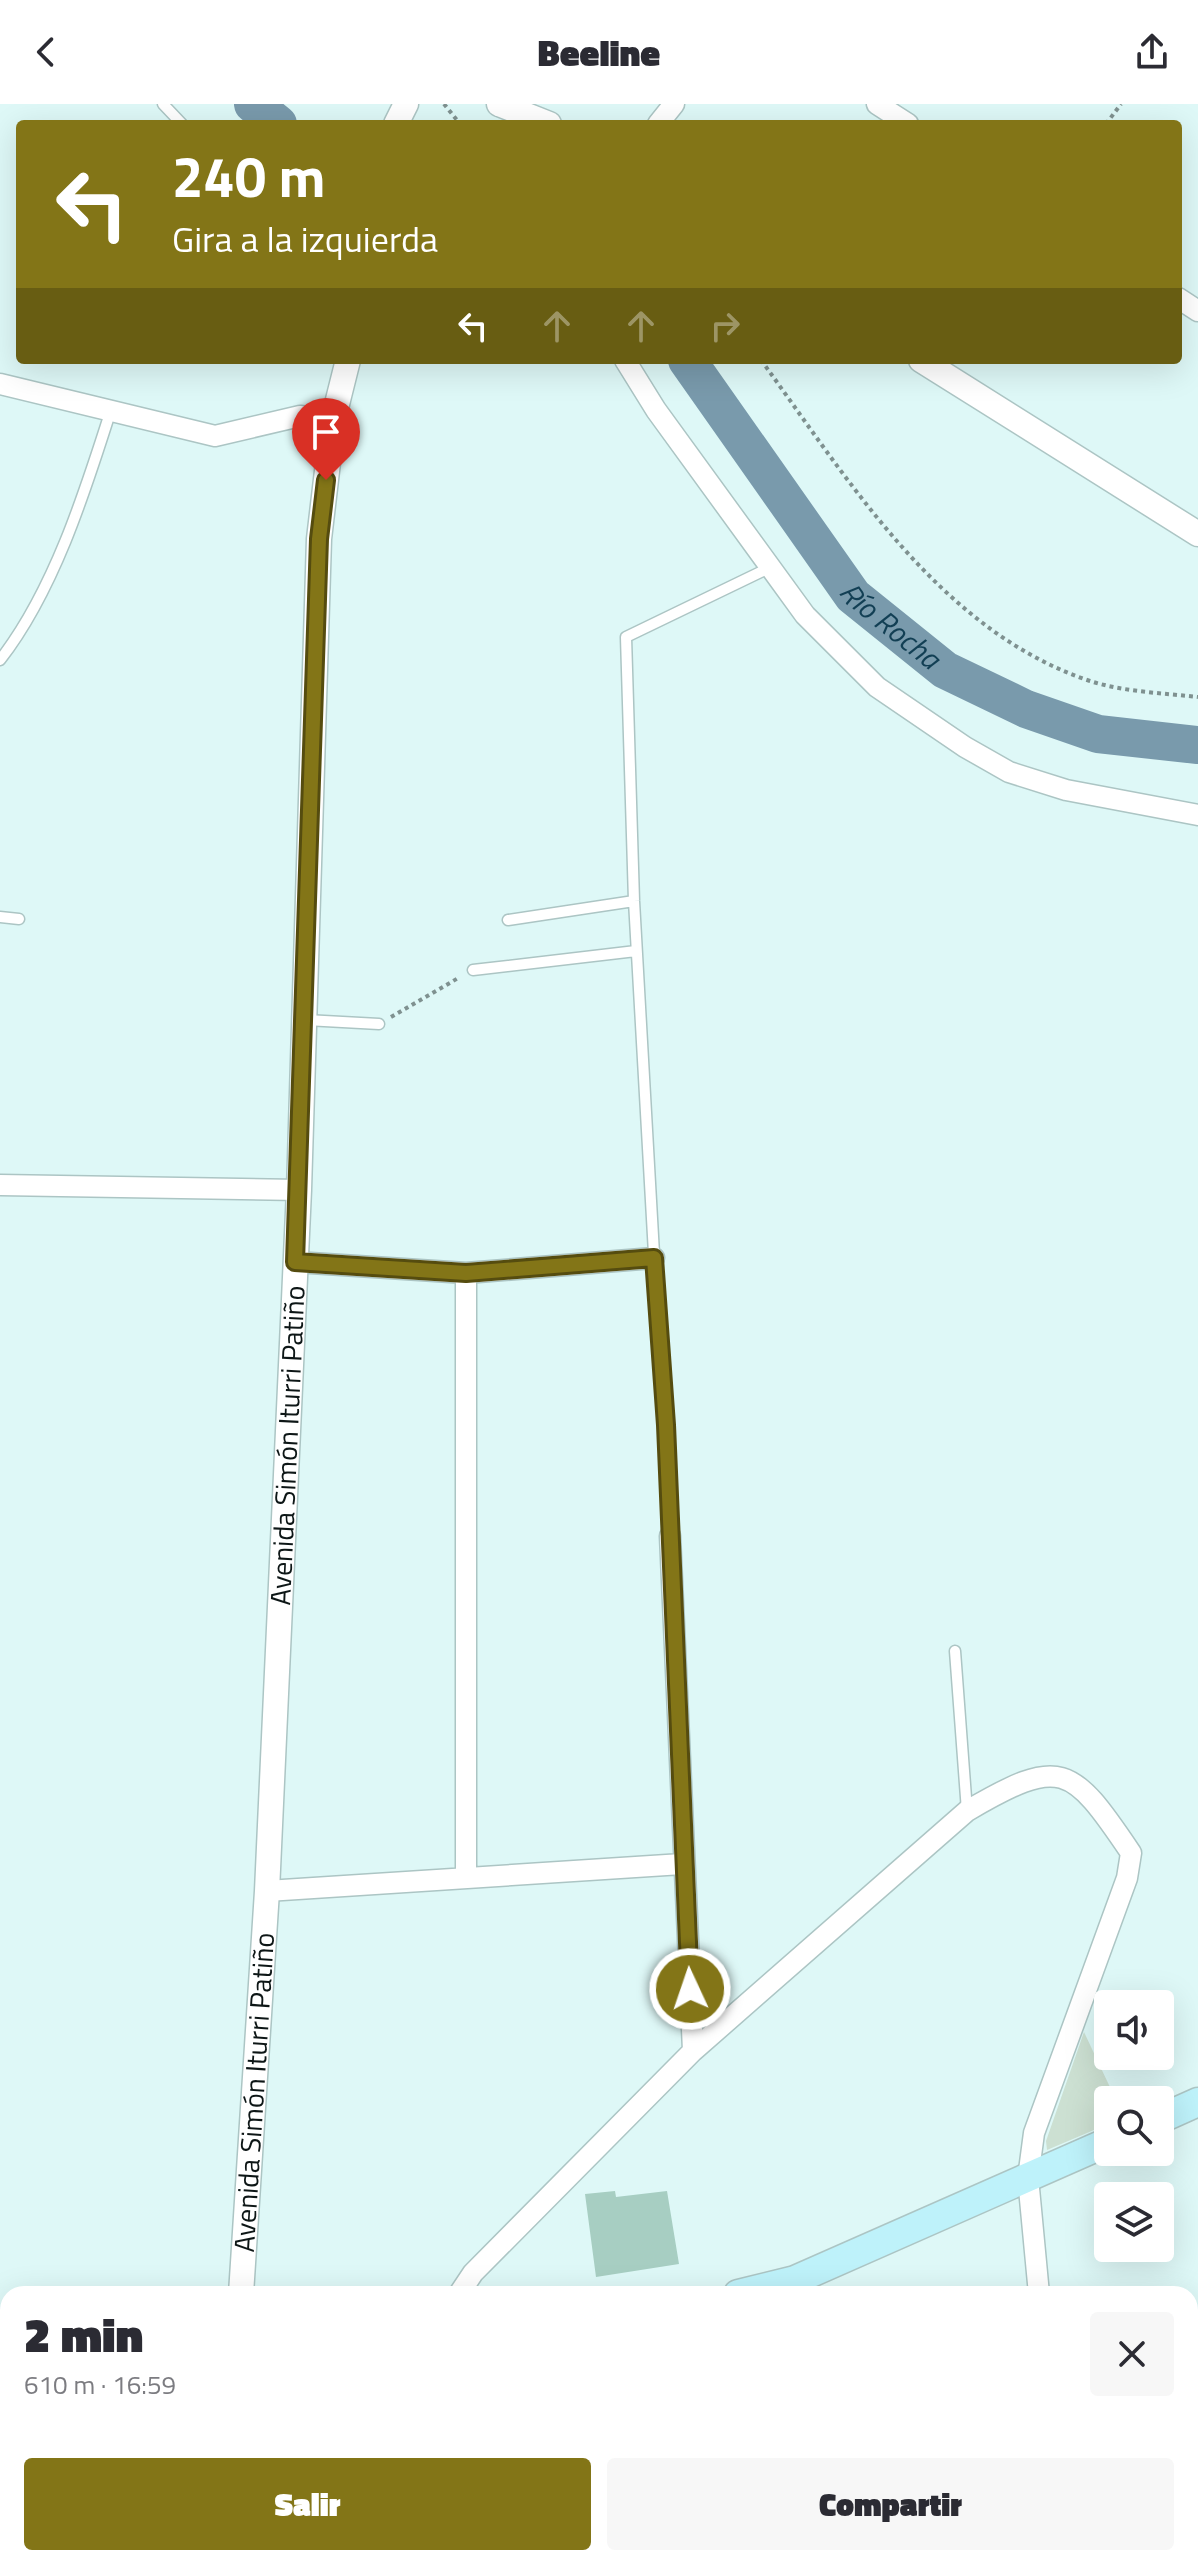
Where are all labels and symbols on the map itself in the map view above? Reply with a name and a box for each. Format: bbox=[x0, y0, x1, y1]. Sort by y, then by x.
pin bbox=[292, 398, 360, 480]
water label: Río Rocha bbox=[828, 573, 953, 681]
street label: Avenida Simón Iturri Patiño bbox=[258, 1284, 316, 1606]
street label: Avenida Simón Iturri Patiño bbox=[222, 1931, 285, 2254]
position arrow bbox=[648, 1947, 732, 2031]

